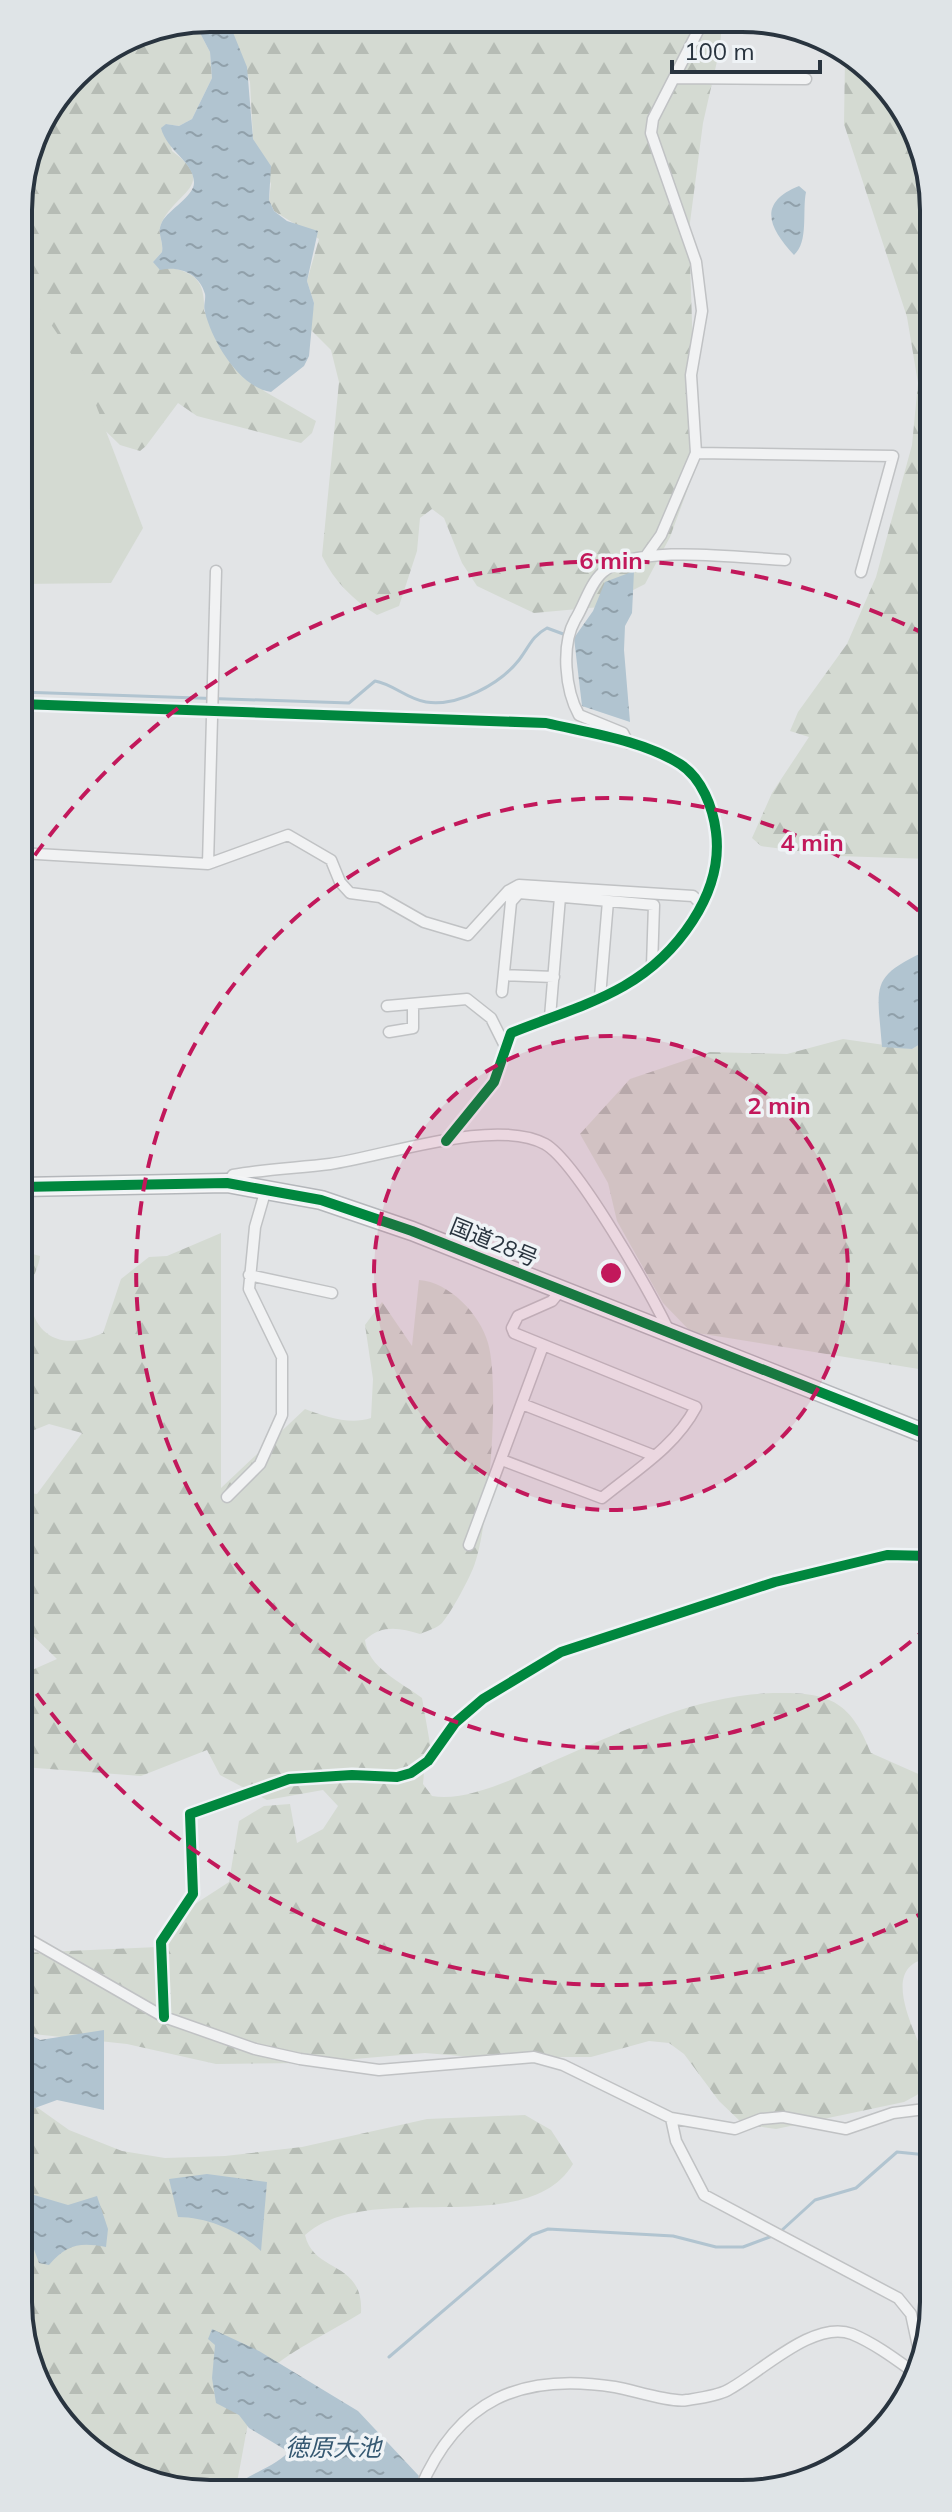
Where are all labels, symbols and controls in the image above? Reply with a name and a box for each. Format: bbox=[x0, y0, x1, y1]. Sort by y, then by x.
scale bar bbox=[672, 24, 820, 74]
text: 100 m bbox=[684, 36, 755, 66]
text: 6 min bbox=[579, 545, 643, 575]
text: 4 min bbox=[780, 827, 844, 857]
text: 2 min bbox=[747, 1090, 811, 1120]
street label: 国道28号 bbox=[446, 1212, 542, 1272]
centre of rings bbox=[597, 1259, 625, 1287]
water label: 徳原大池 bbox=[285, 2432, 383, 2462]

